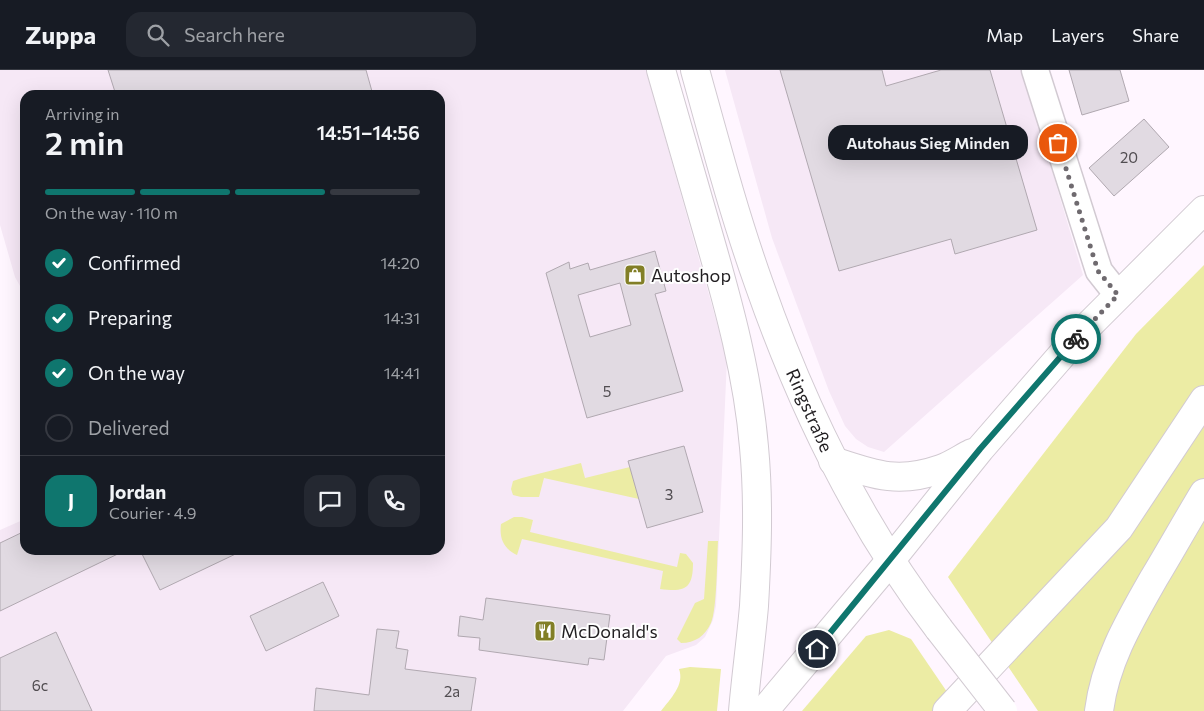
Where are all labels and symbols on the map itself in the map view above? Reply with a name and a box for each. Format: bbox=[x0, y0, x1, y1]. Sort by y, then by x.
pin bbox=[1037, 122, 1079, 164]
callout: Autohaus Sieg Minden bbox=[828, 126, 1028, 160]
house number: 20 bbox=[1120, 148, 1138, 166]
shop icon: Autoshop bbox=[623, 263, 647, 287]
place label: Autoshop bbox=[651, 264, 731, 286]
courier bbox=[1051, 314, 1101, 364]
street label: Ringstraße bbox=[782, 365, 838, 455]
house number: 5 bbox=[603, 382, 611, 400]
house number: 3 bbox=[665, 485, 673, 503]
restaurant icon: McDonald's bbox=[533, 619, 557, 643]
place label: McDonald's bbox=[561, 620, 658, 642]
pin bbox=[796, 628, 838, 670]
house number: 6c bbox=[32, 676, 48, 694]
house number: 2a bbox=[444, 682, 460, 700]

